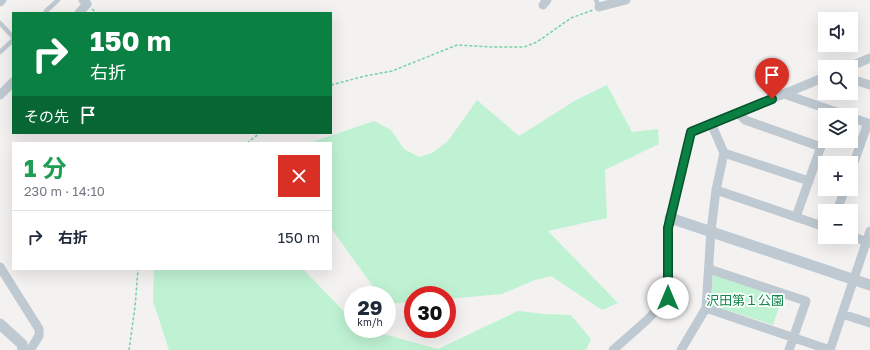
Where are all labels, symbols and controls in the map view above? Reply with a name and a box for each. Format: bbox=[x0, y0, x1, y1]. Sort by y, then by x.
map controls bbox=[818, 12, 858, 244]
button: sound bbox=[818, 12, 858, 52]
text: 150 m bbox=[90, 24, 171, 57]
icon: right bbox=[24, 28, 76, 80]
pin bbox=[755, 58, 789, 99]
button: search bbox=[818, 60, 858, 100]
text: 右折 bbox=[90, 61, 126, 83]
icon: arrive bbox=[761, 64, 783, 86]
icon: arrive bbox=[77, 104, 99, 126]
text: その先 bbox=[24, 107, 69, 125]
button: layers bbox=[818, 108, 858, 148]
text: 1 分 bbox=[24, 153, 66, 182]
button: close bbox=[278, 155, 320, 197]
button: + bbox=[818, 156, 858, 196]
text: 230 m · 14:10 bbox=[24, 183, 105, 199]
button: − bbox=[818, 204, 858, 244]
icon: right bbox=[24, 226, 46, 248]
text: 右折 bbox=[58, 228, 88, 246]
text: 150 m bbox=[278, 228, 320, 246]
position arrow bbox=[647, 277, 689, 319]
speed limit sign: 30 bbox=[404, 286, 456, 338]
park label: 沢田第１公園 bbox=[706, 292, 784, 308]
text: 29 bbox=[358, 295, 382, 319]
text: km/h bbox=[357, 316, 383, 328]

